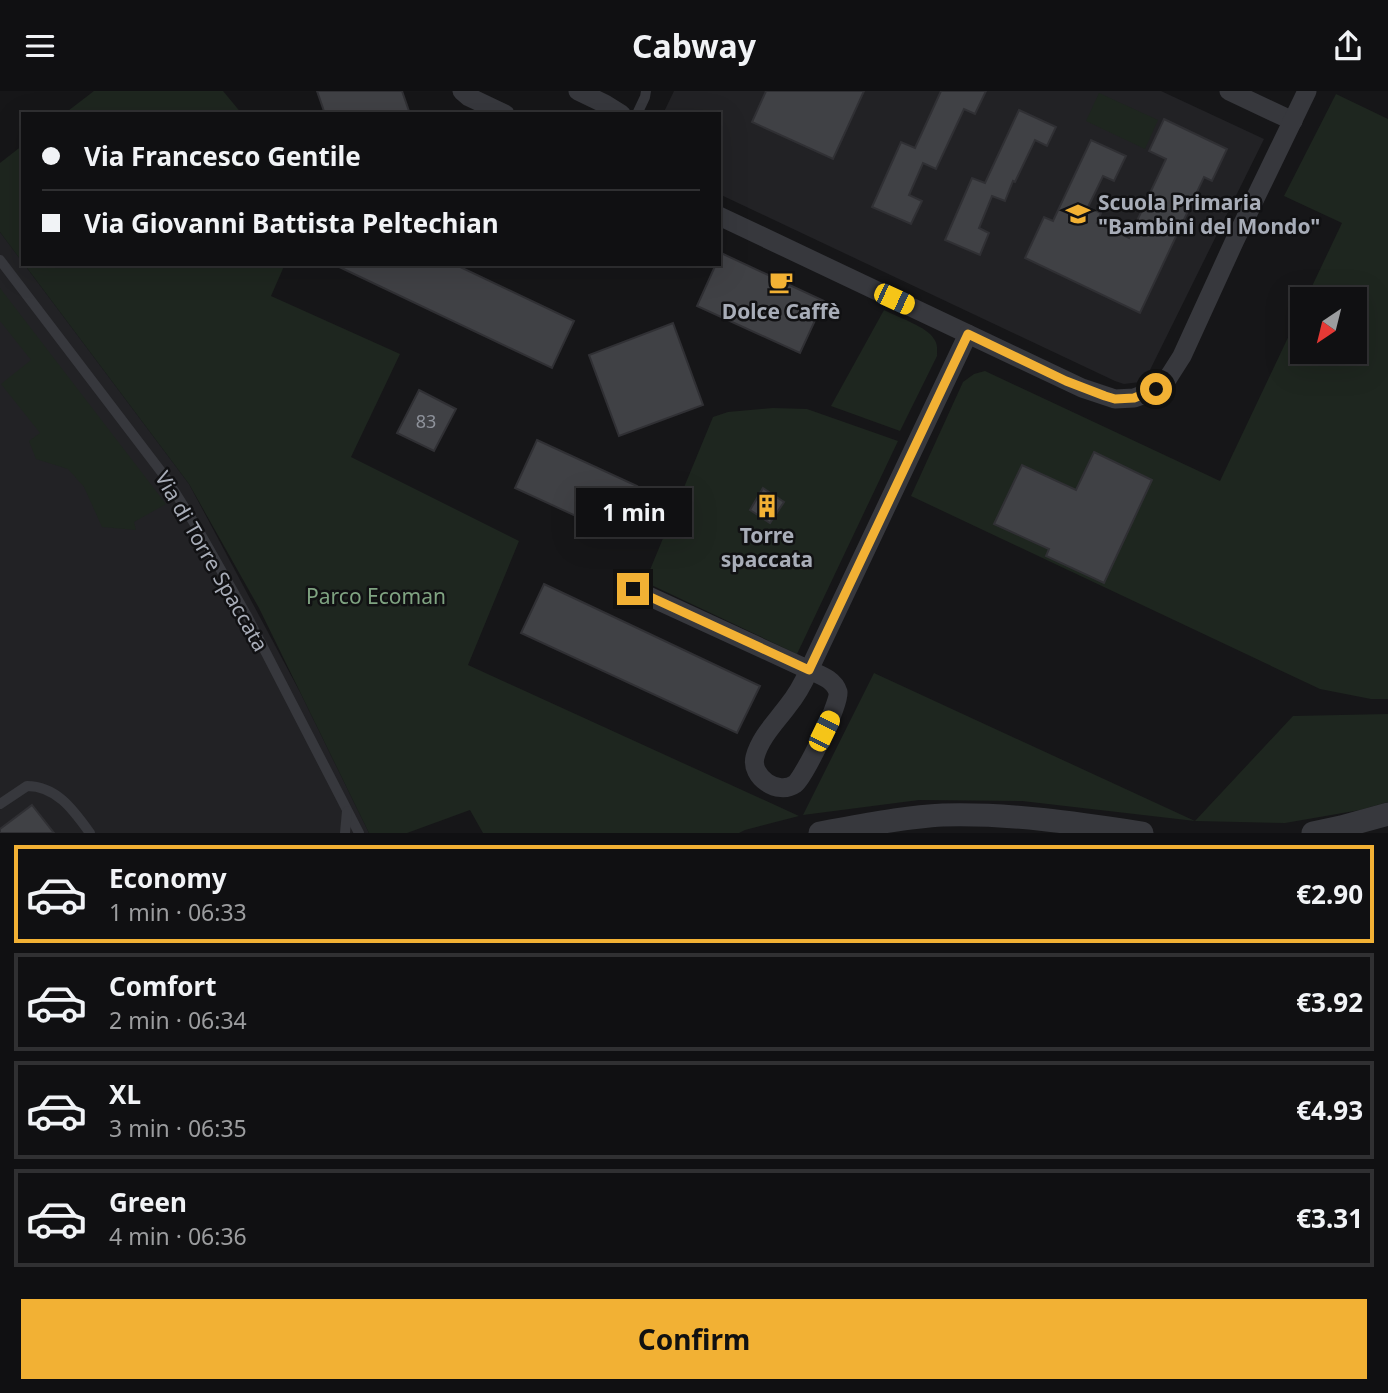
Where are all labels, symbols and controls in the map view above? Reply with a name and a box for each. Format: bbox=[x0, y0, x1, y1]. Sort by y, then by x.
text: Cabway bbox=[632, 24, 756, 67]
icon: menu bbox=[21, 27, 59, 65]
icon: share bbox=[1329, 27, 1367, 65]
text: Via Francesco Gentile bbox=[84, 138, 361, 174]
place label: Scuola Primaria "Bambini del Mondo" bbox=[1098, 188, 1320, 240]
school or university icon: Scuola Primaria "Bambini del Mondo" bbox=[1064, 200, 1092, 228]
text: Via Giovanni Battista Peltechian bbox=[84, 205, 499, 241]
cafe icon: Dolce Caffè bbox=[767, 268, 795, 296]
car bbox=[871, 281, 918, 317]
north arrow bbox=[1290, 287, 1367, 364]
map controls bbox=[1290, 287, 1367, 364]
place label: Dolce Caffè bbox=[722, 297, 840, 325]
route start bbox=[1140, 373, 1172, 405]
house number: 83 bbox=[416, 409, 436, 433]
street label: Via di Torre Spaccata bbox=[149, 466, 275, 656]
callout: 1 min bbox=[575, 487, 691, 537]
building icon: Torre spaccata bbox=[753, 492, 781, 520]
text: 1 min bbox=[602, 496, 666, 528]
place label: Torre spaccata bbox=[721, 521, 813, 573]
route end bbox=[617, 573, 649, 605]
park label: Parco Ecoman bbox=[306, 582, 446, 610]
car bbox=[806, 708, 843, 754]
text: Economy bbox=[109, 860, 227, 896]
icon: car bbox=[25, 863, 88, 926]
text: €2.90 bbox=[1296, 876, 1363, 912]
text: 1 min · 06:33 bbox=[109, 896, 247, 928]
text: Comfort bbox=[109, 968, 217, 1004]
icon: car bbox=[25, 971, 88, 1034]
text: €3.92 bbox=[1296, 984, 1363, 1020]
text: 2 min · 06:34 bbox=[109, 1004, 247, 1036]
text: XL bbox=[109, 1076, 141, 1112]
icon: car bbox=[25, 1079, 88, 1142]
text: €4.93 bbox=[1296, 1092, 1363, 1128]
text: 3 min · 06:35 bbox=[109, 1112, 247, 1144]
text: Green bbox=[109, 1184, 187, 1220]
icon: car bbox=[25, 1187, 88, 1250]
text: €3.31 bbox=[1296, 1200, 1363, 1236]
text: 4 min · 06:36 bbox=[109, 1220, 247, 1252]
button: Confirm bbox=[21, 1299, 1367, 1379]

